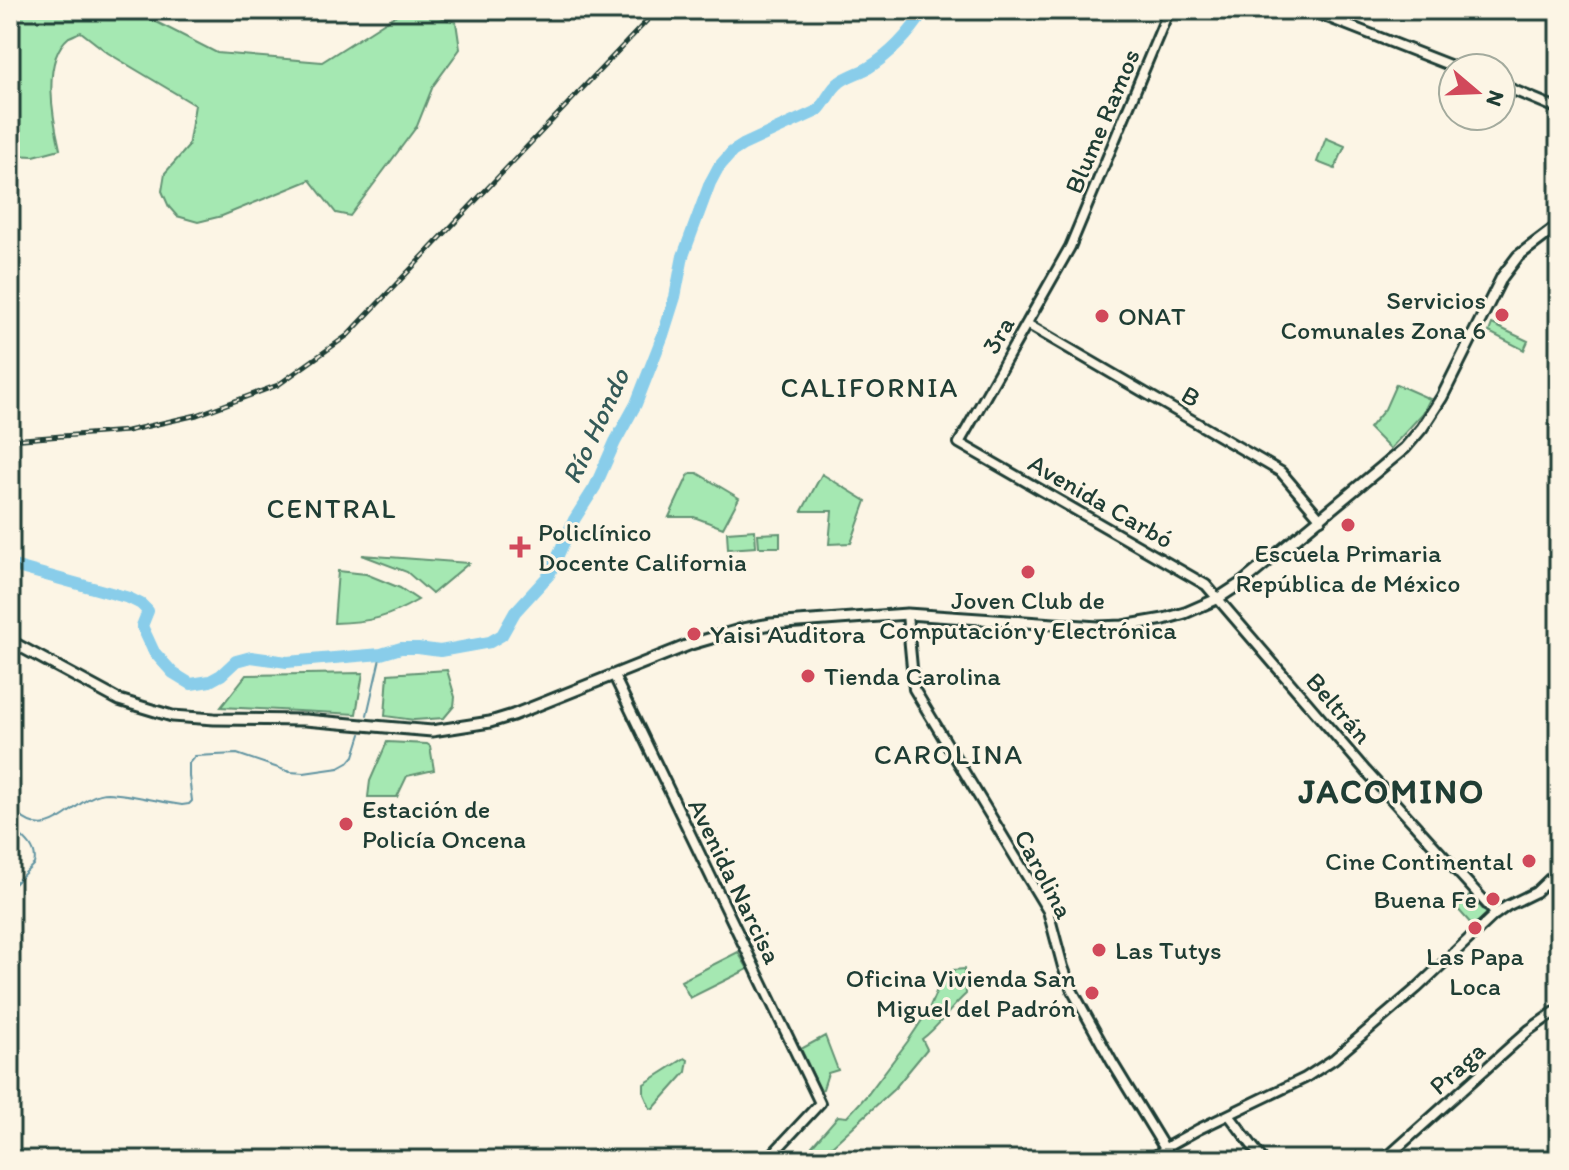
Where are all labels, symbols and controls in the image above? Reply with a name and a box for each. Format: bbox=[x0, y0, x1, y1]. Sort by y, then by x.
street label: Blume Ramos bbox=[1057, 44, 1147, 198]
north arrow bbox=[1437, 52, 1517, 132]
text: N bbox=[1480, 87, 1511, 110]
place label: Servicios Comunales Zona 6 bbox=[1280, 284, 1486, 346]
place label: ONAT bbox=[1118, 300, 1186, 332]
marker: Servicios Comunales Zona 6 bbox=[1493, 306, 1511, 324]
marker: ONAT bbox=[1093, 307, 1111, 325]
street label: 3ra bbox=[975, 310, 1022, 359]
water label: Río Hondo bbox=[554, 362, 637, 489]
district label: CALIFORNIA bbox=[780, 370, 960, 404]
street label: B bbox=[1176, 378, 1206, 414]
street label: Avenida Carbó bbox=[1023, 447, 1179, 555]
district label: CENTRAL bbox=[266, 491, 398, 525]
place label: Policlínico Docente California bbox=[538, 516, 747, 578]
marker: Escuela Primaria República de México bbox=[1339, 516, 1357, 534]
marker: Policlínico Docente California bbox=[509, 536, 531, 558]
place label: Escuela Primaria República de México bbox=[1235, 537, 1461, 599]
marker: Joven Club de Computación y Electrónica bbox=[1019, 563, 1037, 581]
place label: Joven Club de Computación y Electrónica bbox=[879, 584, 1177, 646]
place label: Yaisi Auditora bbox=[710, 618, 866, 650]
marker: Yaisi Auditora bbox=[685, 625, 703, 643]
place label: Tienda Carolina bbox=[824, 660, 1001, 692]
street label: Beltrán bbox=[1299, 665, 1379, 751]
marker: Tienda Carolina bbox=[799, 667, 817, 685]
district label: CAROLINA bbox=[874, 737, 1024, 771]
district label: JACOMINO bbox=[1297, 771, 1486, 812]
place label: Estación de Policía Oncena bbox=[362, 793, 526, 855]
street label: Avenida Narcisa bbox=[681, 793, 789, 969]
marker: Estación de Policía Oncena bbox=[337, 815, 355, 833]
street label: Carolina bbox=[1007, 824, 1081, 924]
place label: Cine Continental bbox=[1325, 845, 1513, 877]
marker: Cine Continental bbox=[1520, 852, 1538, 870]
place label: Buena Fe bbox=[1374, 883, 1477, 915]
marker: Buena Fe bbox=[1484, 890, 1502, 908]
marker: Las Papa Loca bbox=[1466, 919, 1484, 937]
place label: Las Tutys bbox=[1115, 934, 1221, 966]
place label: Las Papa Loca bbox=[1426, 940, 1525, 1002]
marker: Las Tutys bbox=[1090, 941, 1108, 959]
place label: Oficina Vivienda San Miguel del Padrón bbox=[845, 962, 1076, 1024]
marker: Oficina Vivienda San Miguel del Padrón bbox=[1083, 984, 1101, 1002]
street label: Praga bbox=[1422, 1034, 1492, 1102]

